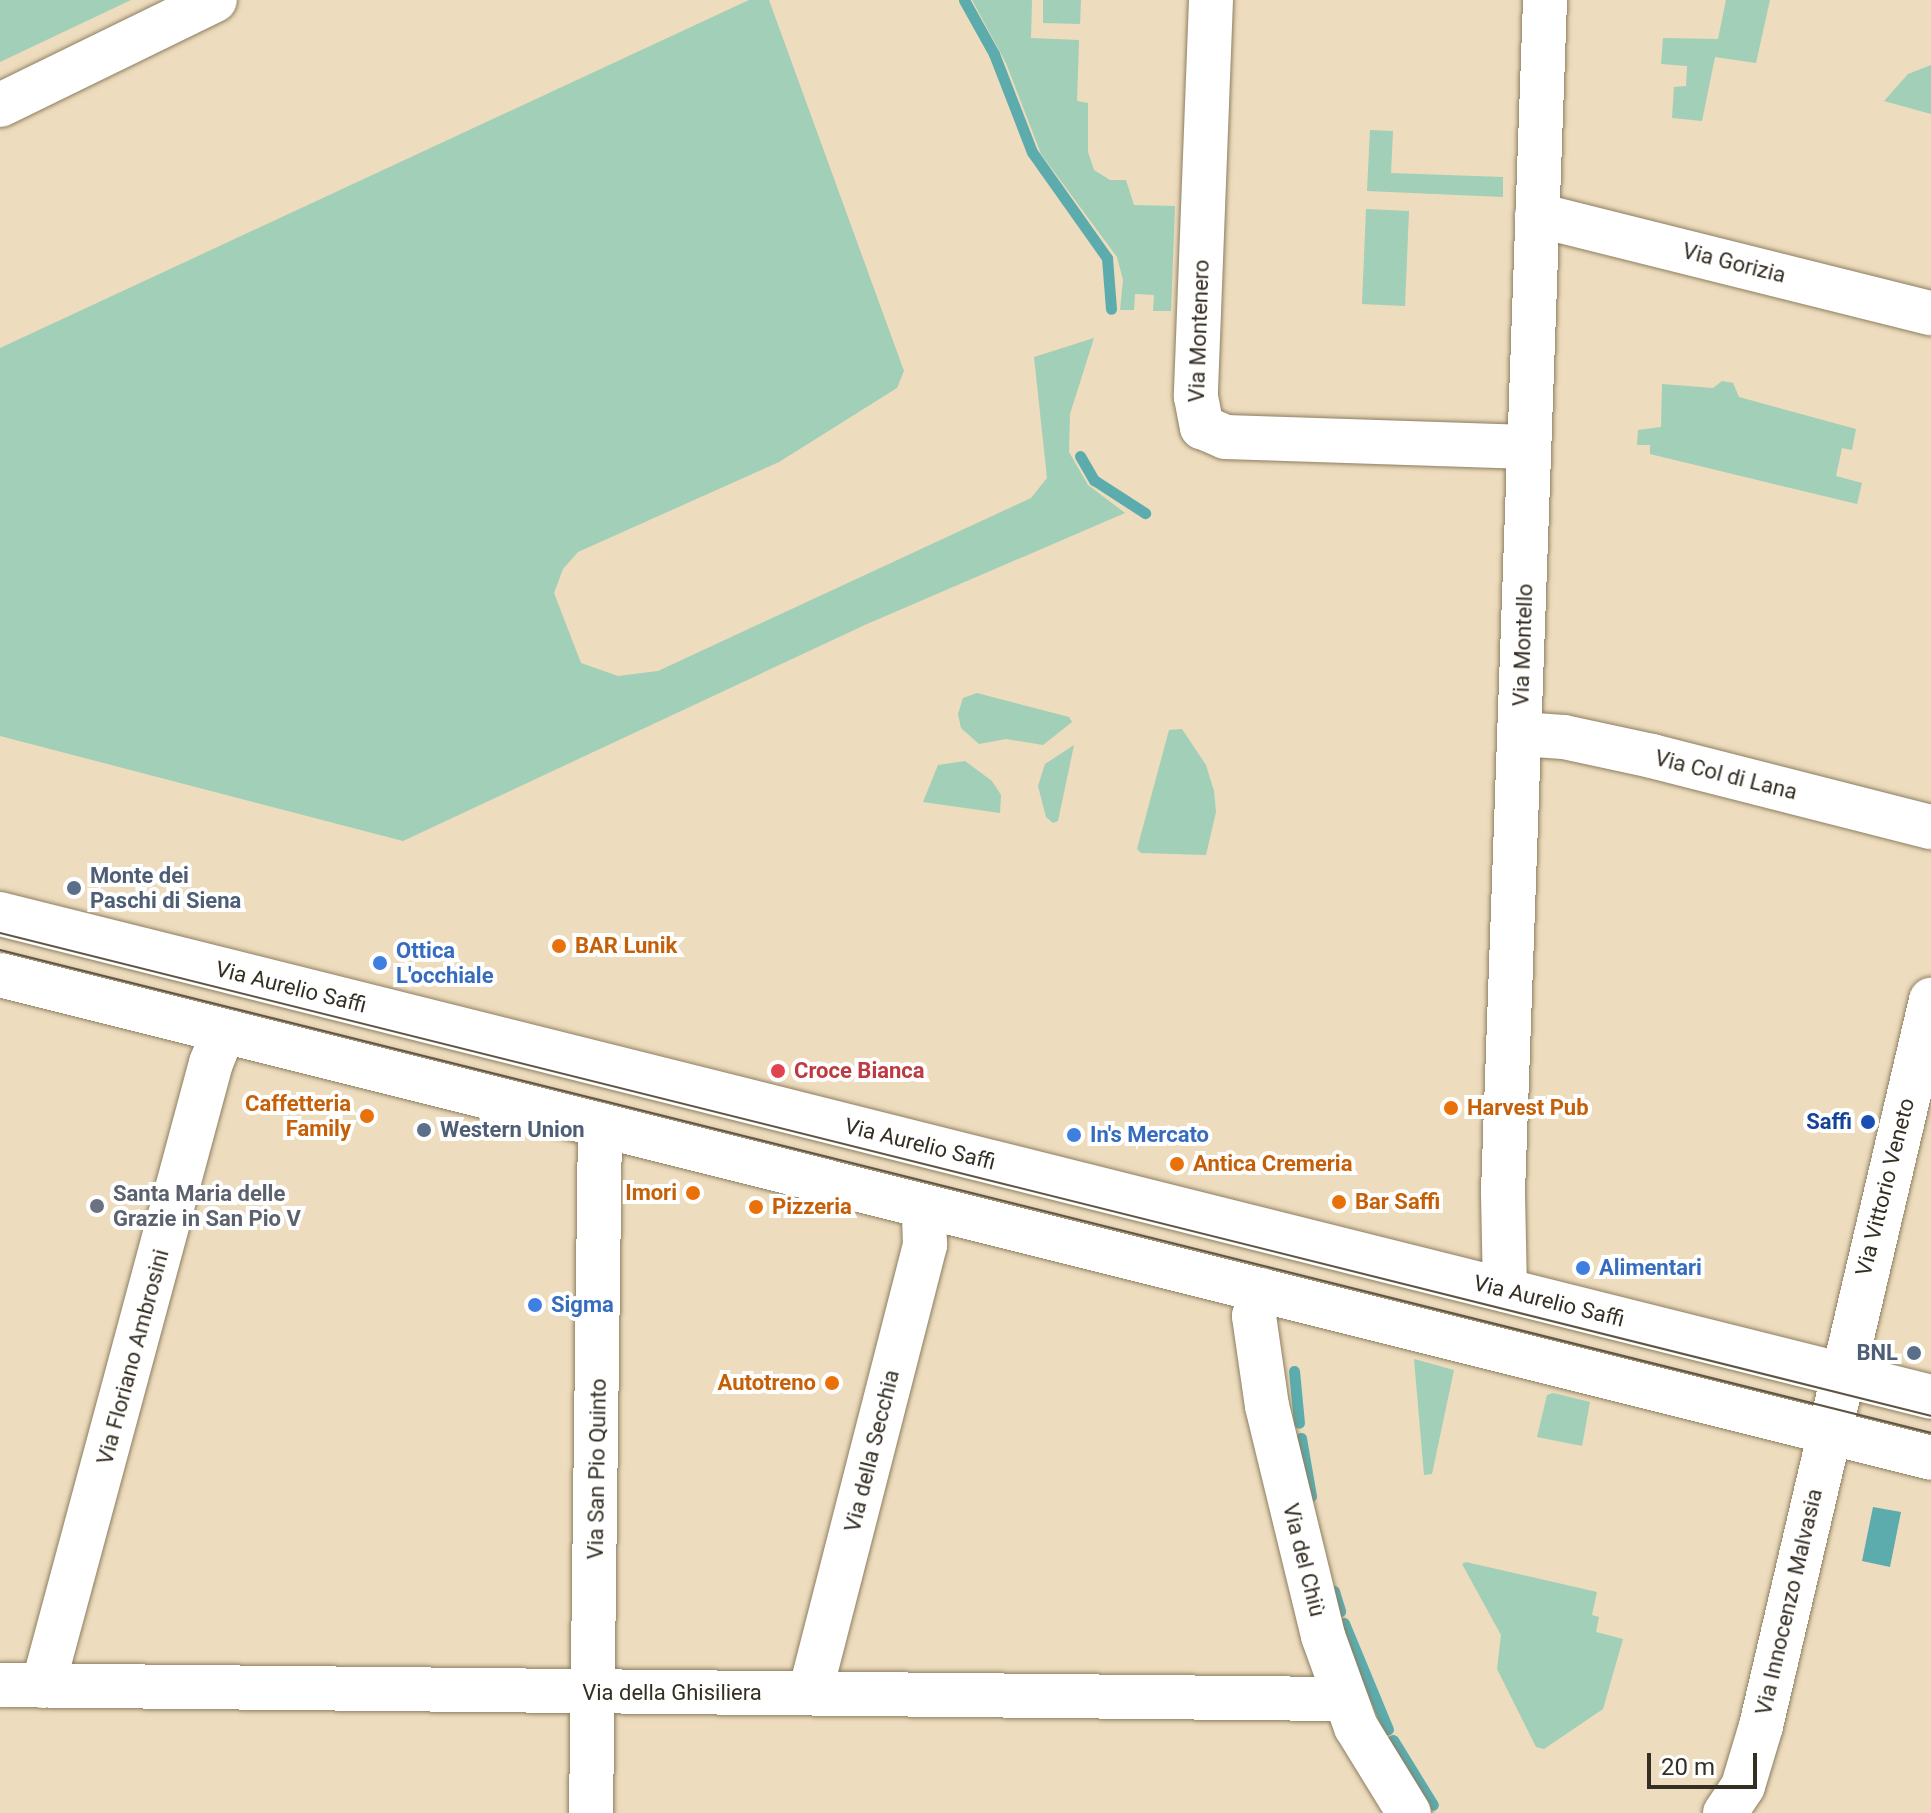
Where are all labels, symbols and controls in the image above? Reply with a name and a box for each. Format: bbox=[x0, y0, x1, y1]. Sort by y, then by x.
street label: Via Gorizia bbox=[1680, 237, 1788, 289]
street label: Via Montenero bbox=[1183, 259, 1215, 403]
street label: Via Montello bbox=[1508, 583, 1538, 707]
street label: Via Col di Lana bbox=[1652, 745, 1800, 805]
place label: Monte dei Paschi di Siena bbox=[90, 862, 241, 914]
marker: Monte dei Paschi di Siena bbox=[65, 879, 83, 897]
place label: BAR Lunik bbox=[575, 933, 677, 959]
place label: Ottica L'occhiale bbox=[396, 937, 494, 988]
marker: BAR Lunik bbox=[550, 937, 568, 955]
marker: Ottica L'occhiale bbox=[371, 954, 389, 972]
street label: Via Aurelio Saffi bbox=[213, 955, 369, 1019]
place label: Croce Bianca bbox=[794, 1058, 925, 1084]
marker: Croce Bianca bbox=[769, 1062, 787, 1080]
place label: Caffetteria Family bbox=[245, 1090, 351, 1142]
place label: Harvest Pub bbox=[1467, 1095, 1589, 1121]
street label: Via Vittorio Veneto bbox=[1850, 1095, 1920, 1279]
marker: Harvest Pub bbox=[1442, 1099, 1460, 1117]
marker: Caffetteria Family bbox=[358, 1107, 376, 1125]
place label: Saffi bbox=[1806, 1109, 1852, 1135]
street label: Via Aurelio Saffi bbox=[842, 1112, 998, 1176]
marker: Saffi bbox=[1859, 1113, 1877, 1131]
place label: Western Union bbox=[440, 1117, 585, 1143]
marker: Western Union bbox=[415, 1121, 433, 1139]
place label: In's Mercato bbox=[1090, 1122, 1209, 1148]
marker: In's Mercato bbox=[1065, 1126, 1083, 1144]
place label: Antica Cremeria bbox=[1193, 1151, 1352, 1177]
marker: Antica Cremeria bbox=[1168, 1155, 1186, 1173]
place label: Santa Maria delle Grazie in San Pio V bbox=[113, 1180, 301, 1232]
place label: Imori bbox=[625, 1180, 677, 1206]
marker: Imori bbox=[684, 1184, 702, 1202]
place label: Bar Saffi bbox=[1355, 1189, 1440, 1215]
marker: Bar Saffi bbox=[1330, 1193, 1348, 1211]
place label: Pizzeria bbox=[772, 1194, 852, 1220]
marker: Santa Maria delle Grazie in San Pio V bbox=[88, 1197, 106, 1215]
marker: Pizzeria bbox=[747, 1198, 765, 1216]
street label: Via Floriano Ambrosini bbox=[92, 1246, 174, 1468]
place label: Alimentari bbox=[1599, 1255, 1702, 1281]
marker: Alimentari bbox=[1574, 1259, 1592, 1277]
street label: Via Aurelio Saffi bbox=[1471, 1269, 1627, 1333]
place label: Sigma bbox=[551, 1292, 614, 1318]
marker: Sigma bbox=[526, 1296, 544, 1314]
place label: BNL bbox=[1857, 1340, 1898, 1366]
marker: BNL bbox=[1905, 1344, 1923, 1362]
street label: Via della Secchia bbox=[839, 1367, 905, 1535]
place label: Autotreno bbox=[718, 1370, 816, 1396]
marker: Autotreno bbox=[823, 1374, 841, 1392]
street label: Via San Pio Quinto bbox=[582, 1378, 612, 1560]
street label: Via Innocenzo Malvasia bbox=[1750, 1486, 1828, 1718]
street label: Via del Chiù bbox=[1277, 1501, 1331, 1619]
street label: Via della Ghisiliera bbox=[582, 1680, 762, 1706]
scale bar bbox=[1651, 1737, 1761, 1787]
text: 20 m bbox=[1661, 1753, 1715, 1781]

